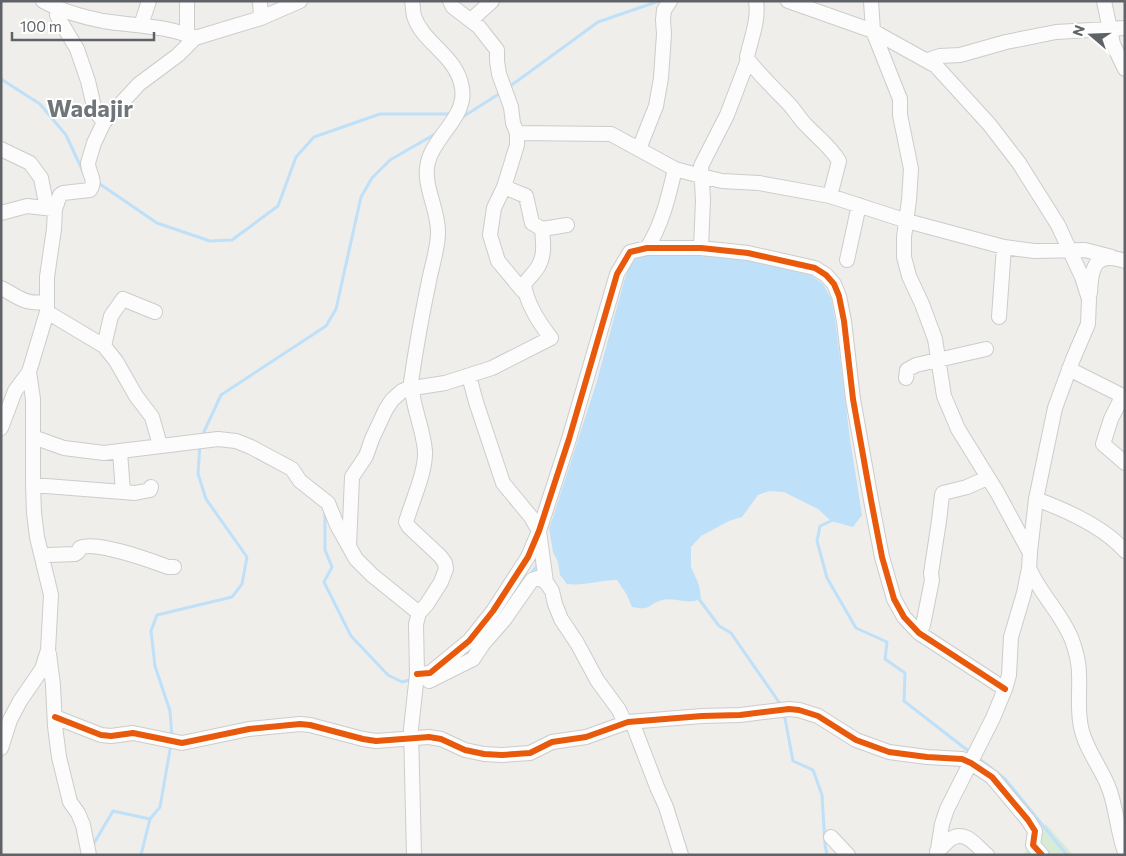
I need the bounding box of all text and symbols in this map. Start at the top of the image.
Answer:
scale bar [12,10,155,42]
north arrow [1066,10,1116,60]
text: 100 m [20,17,62,35]
text: N [1068,23,1088,38]
district label: Wadajir [47,93,133,122]

